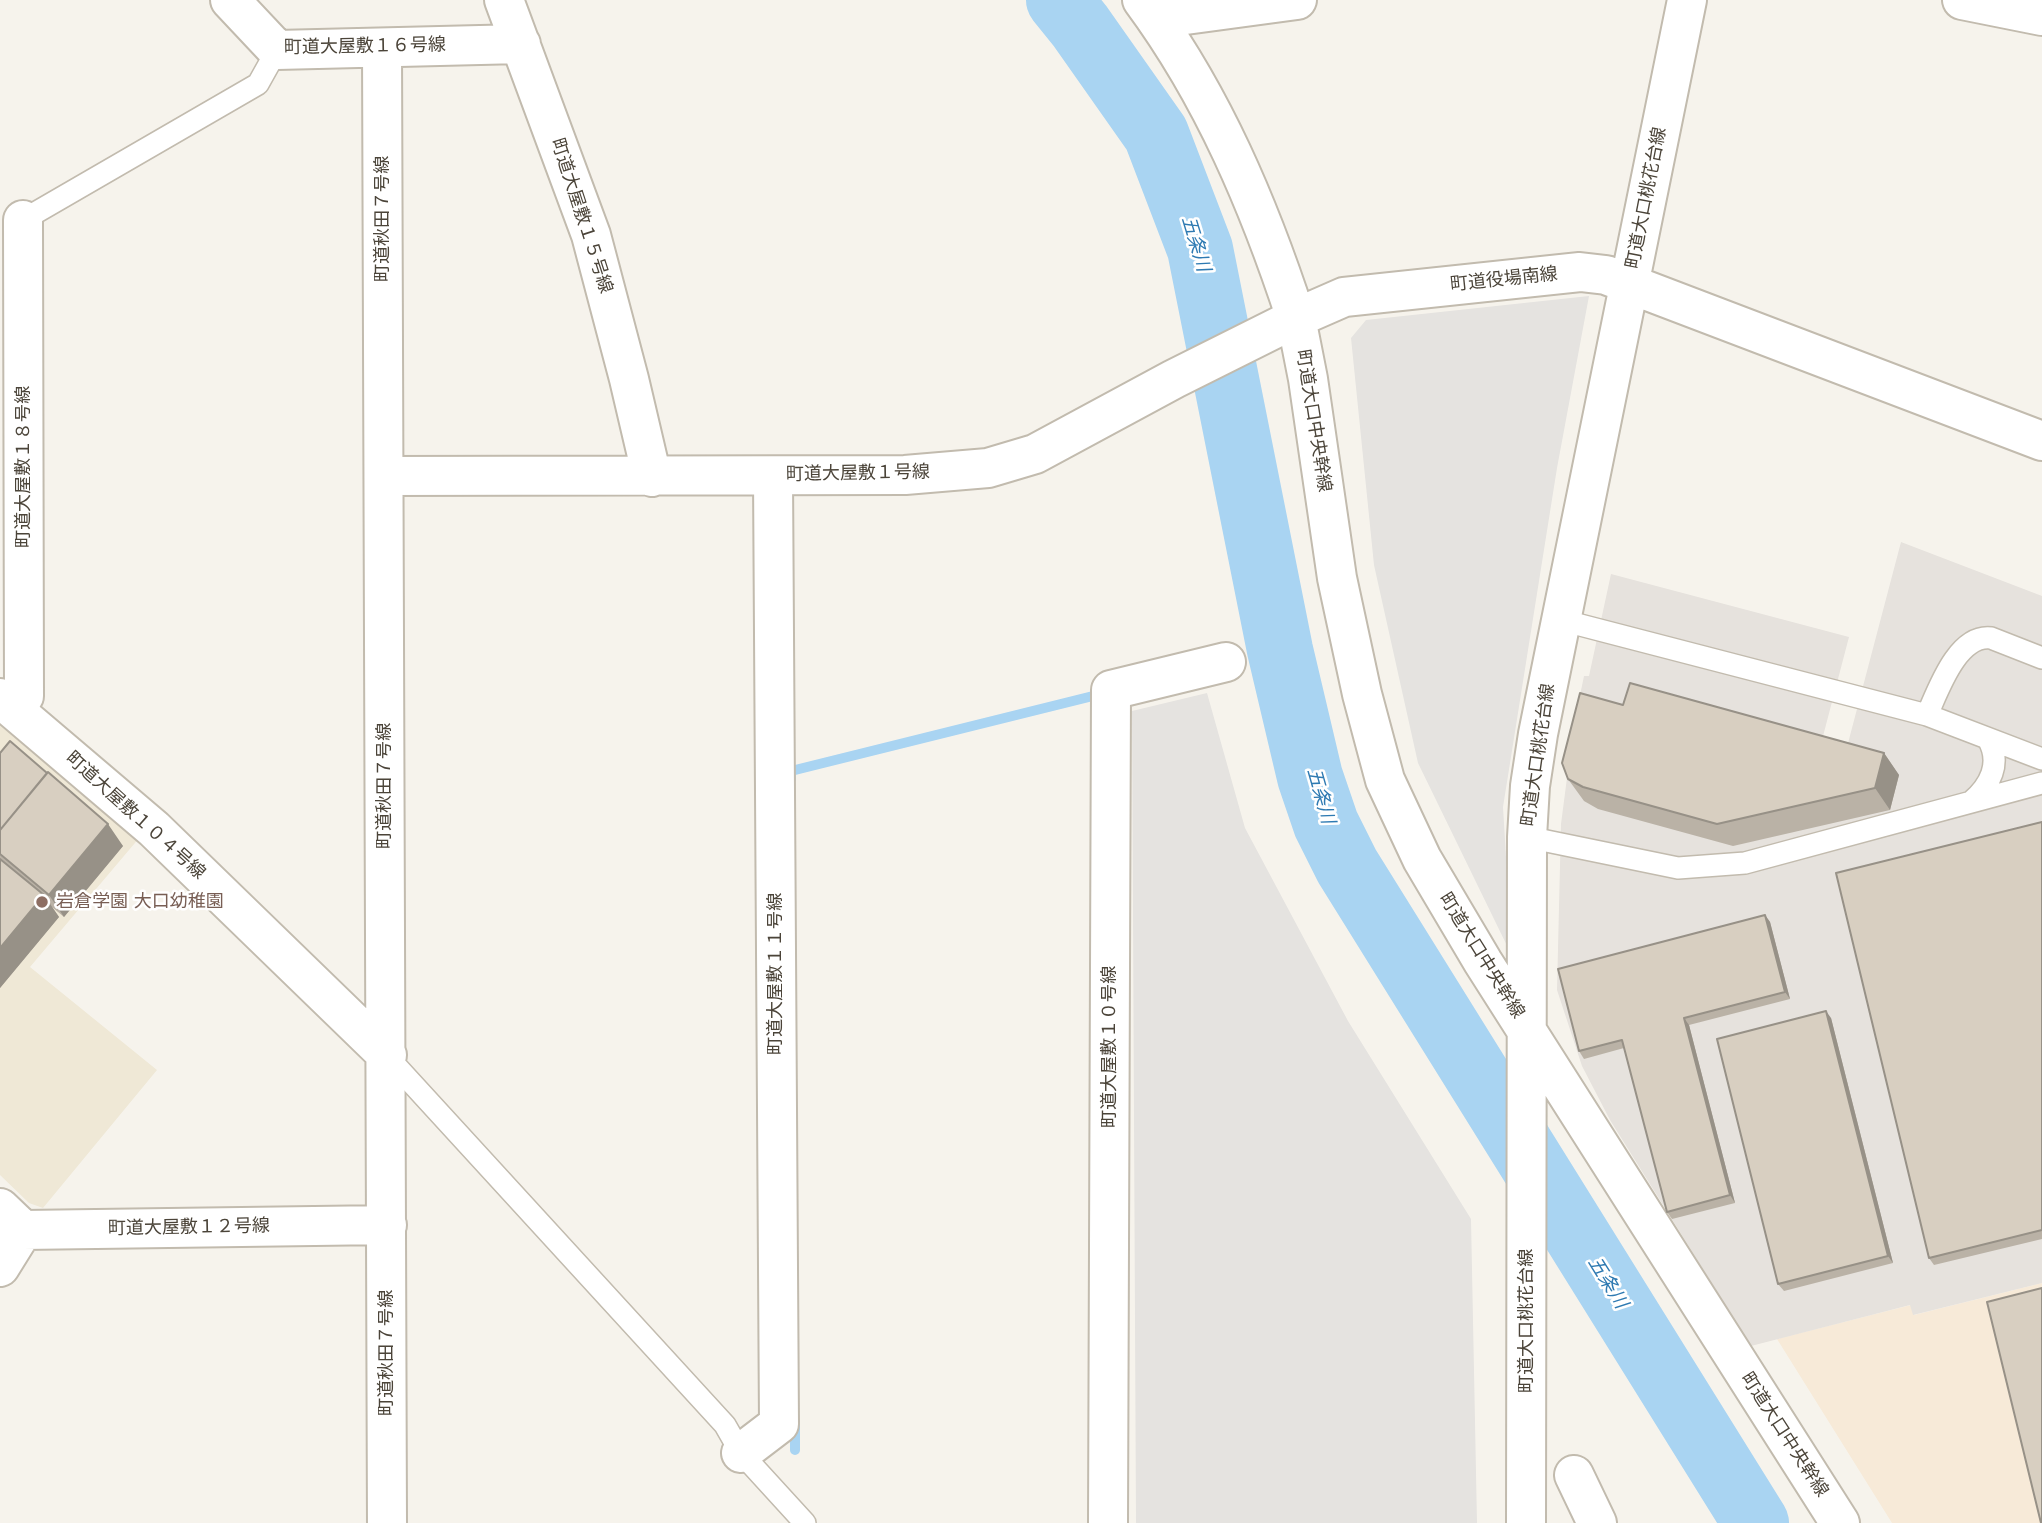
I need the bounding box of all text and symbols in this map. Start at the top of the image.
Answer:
street label: 町道大屋敷１６号線 [284,35,446,59]
street label: 町道大口桃花台線 [1623,125,1671,271]
street label: 町道大屋敷１５号線 [546,136,616,296]
street label: 町道秋田７号線 [372,156,394,282]
water label: 五条川 [1176,213,1214,275]
street label: 町道役場南線 [1449,264,1559,296]
street label: 町道大口中央幹線 [1291,348,1335,494]
street label: 町道大屋敷１８号線 [13,386,35,548]
street label: 町道大屋敷１号線 [786,462,930,486]
street label: 町道大口桃花台線 [1518,682,1560,828]
street label: 町道秋田７号線 [374,723,396,849]
street label: 町道大屋敷１０４号線 [61,748,209,884]
water label: 五条川 [1301,765,1339,827]
street label: 町道大口中央幹線 [1434,889,1528,1023]
place label: 岩倉学園 大口幼稚園 [56,891,224,913]
street label: 町道大屋敷１１号線 [765,893,787,1055]
marker: 岩倉学園 大口幼稚園 [34,894,50,910]
street label: 町道大屋敷１０号線 [1099,966,1121,1128]
street label: 町道大屋敷１２号線 [108,1216,270,1240]
street label: 町道大口桃花台線 [1516,1249,1538,1393]
water label: 五条川 [1582,1253,1632,1313]
street label: 町道秋田７号線 [376,1290,398,1416]
street label: 町道大口中央幹線 [1736,1369,1832,1501]

